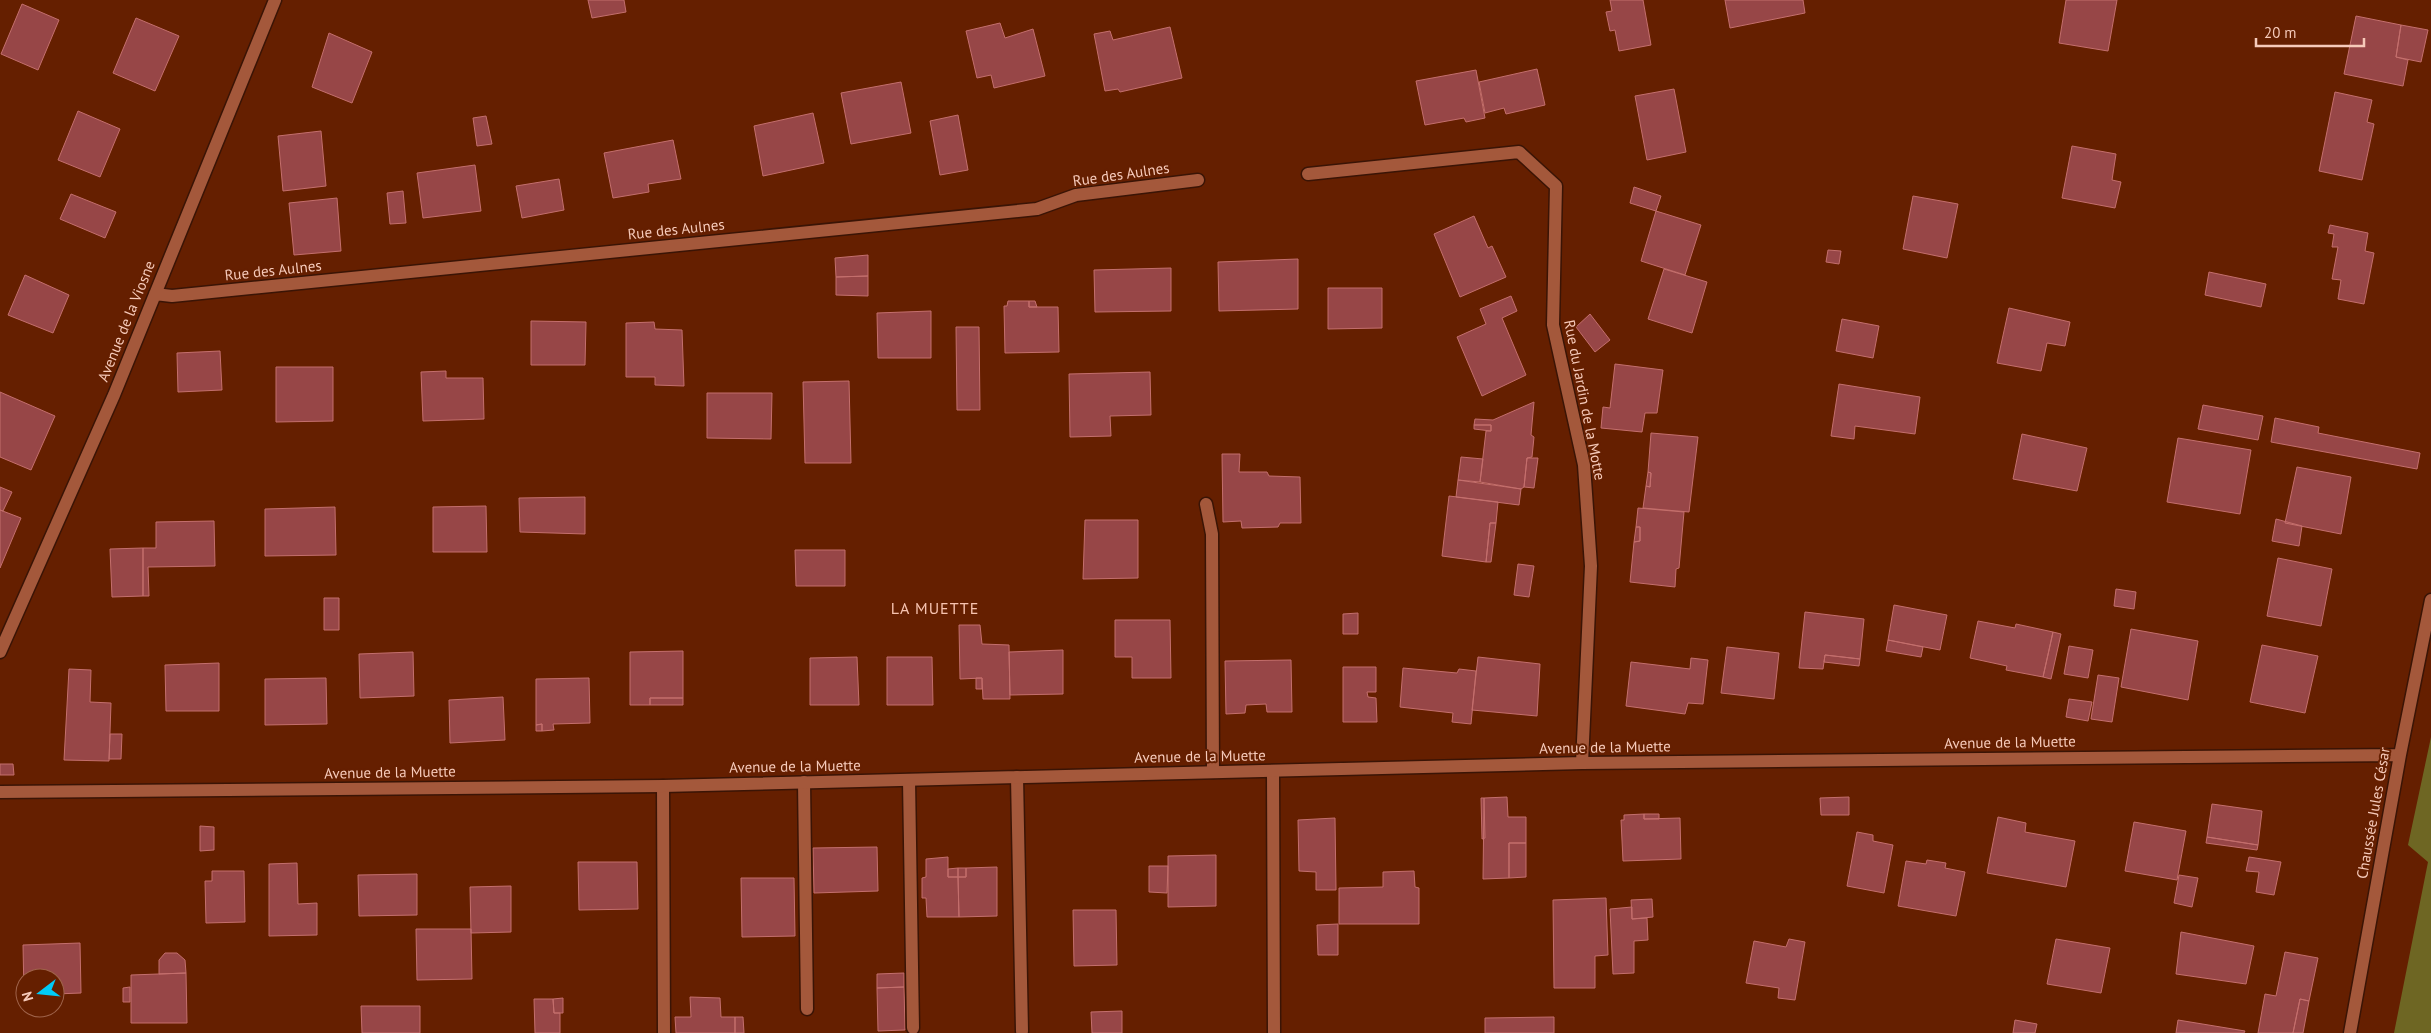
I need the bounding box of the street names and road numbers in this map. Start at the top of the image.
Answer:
street label: Rue des Aulnes [1071,158,1171,190]
street label: Rue des Aulnes [627,214,725,244]
street label: Rue des Aulnes [224,255,322,285]
street label: Avenue de la Viosne [93,258,159,384]
street label: Rue du Jardin de la Motte [1560,318,1610,482]
street label: Avenue de la Muette [1944,731,2076,753]
street label: Avenue de la Muette [1539,736,1671,758]
street label: Avenue de la Muette [1134,745,1266,767]
street label: Chaussée Jules César [2352,746,2394,880]
street label: Avenue de la Muette [729,755,861,777]
street label: Avenue de la Muette [324,761,456,783]

